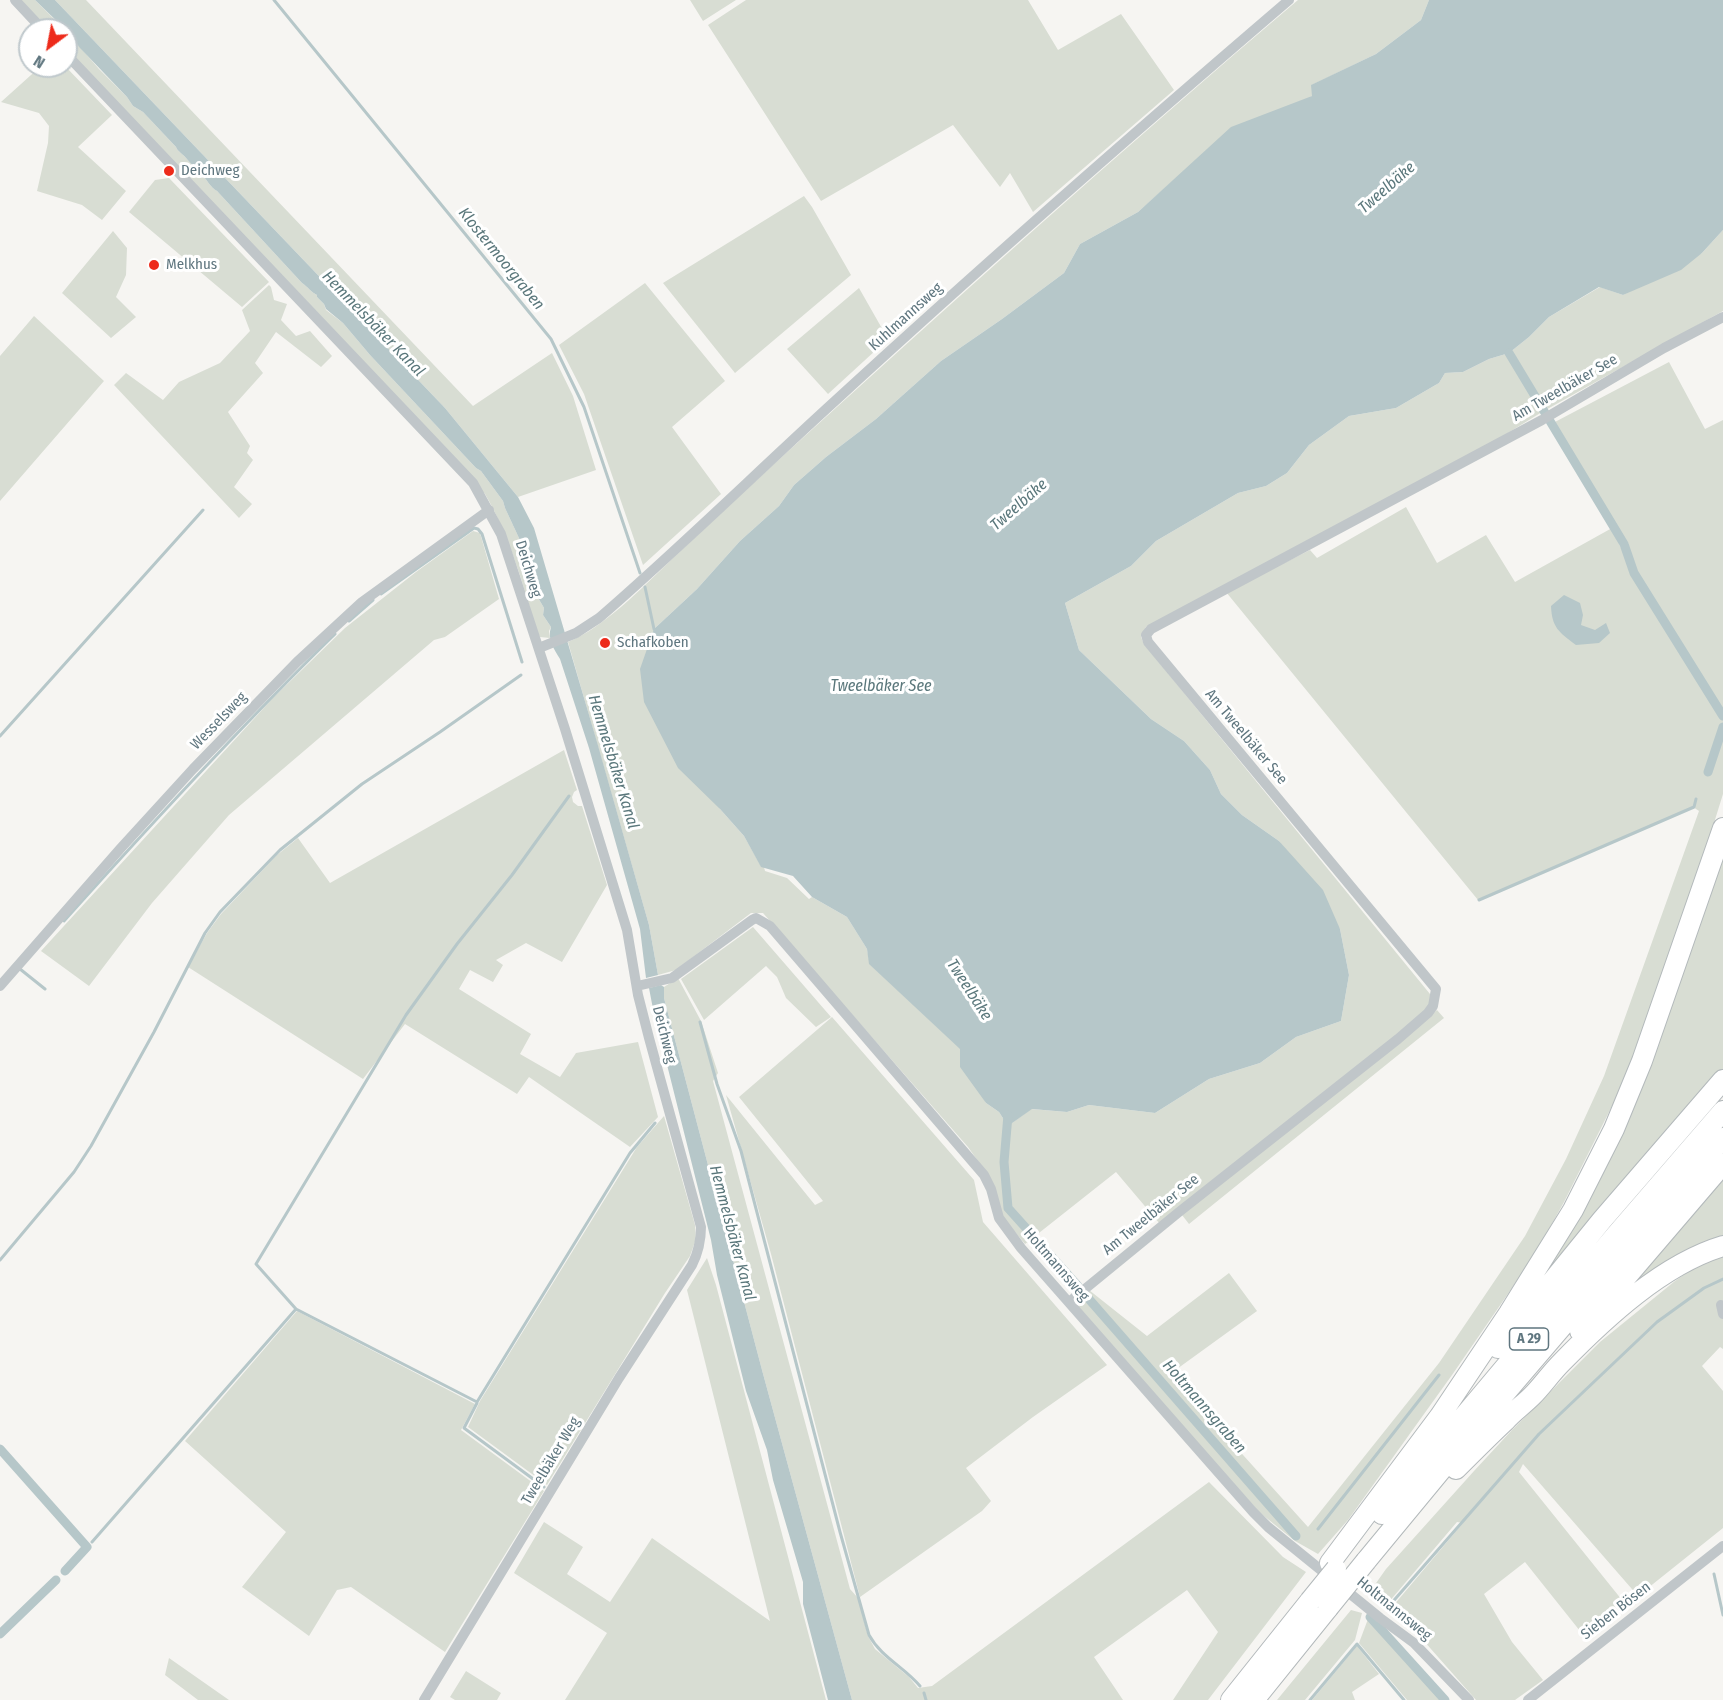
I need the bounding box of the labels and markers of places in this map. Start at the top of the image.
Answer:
place label: Deichweg [181,162,240,180]
marker: Deichweg [162,164,176,178]
place label: Melkhus [166,256,217,274]
marker: Melkhus [147,258,161,272]
place label: Schafkoben [617,634,689,652]
marker: Schafkoben [598,636,612,650]

